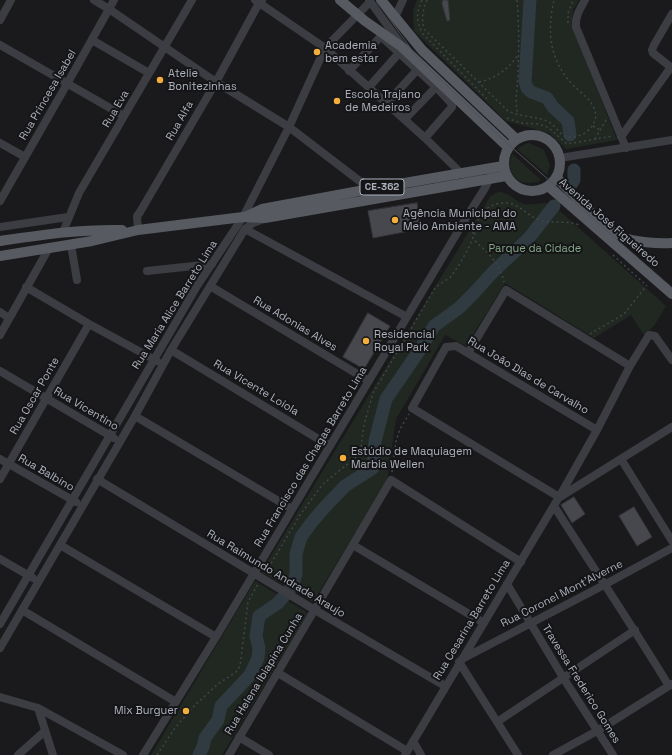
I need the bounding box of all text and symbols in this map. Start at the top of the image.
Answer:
place label: Academia bem estar [325,39,379,65]
marker: Academia bem estar [312,47,322,57]
street label: Rua Princesa Isabel [17,48,79,142]
place label: Atelie Bonitezinhas [168,67,237,93]
marker: Atelie Bonitezinhas [155,75,165,85]
street label: Rua Eva [100,88,132,130]
place label: Escola Trajano de Medeiros [345,88,421,114]
marker: Escola Trajano de Medeiros [332,96,342,106]
street label: Rua Alfa [163,99,197,143]
street label: Avenida José Figueiredo [556,176,662,270]
road number: CE-362 [360,179,404,195]
place label: Agência Municipal do Meio Ambiente - AMA [403,207,516,233]
marker: Agência Municipal do Meio Ambiente - AMA [390,215,400,225]
street label: Rua Maria Alice Barreto Lima [130,238,220,372]
park label: Parque da Cidade [489,242,581,256]
street label: Rua Adonias Alves [251,294,339,354]
place label: Residencial Royal Park [374,328,435,354]
street label: Rua João Dias de Carvalho [465,335,591,417]
marker: Residencial Royal Park [361,336,371,346]
street label: Rua Oscar Ponte [8,355,62,437]
street label: Rua Vicente Loiola [211,357,301,419]
street label: Rua Francisco das Chagas Barreto Lima [252,364,370,550]
street label: Rua Vicentino [51,384,121,434]
place label: Estúdio de Maquiagem Marbia Wellen [351,445,472,471]
street label: Rua Balbino [16,452,76,494]
marker: Estúdio de Maquiagem Marbia Wellen [338,453,348,463]
street label: Rua Raimundo Andrade Araujo [204,527,348,621]
street label: Rua Cesarina Barreto Lima [431,557,513,683]
street label: Rua Coronel Mont'Alverne [499,557,625,631]
street label: Rua Helena Ibiapina Cunha [222,611,306,737]
street label: Travessa Frederico Gomes [539,622,623,746]
place label: Mix Burguer [114,704,178,718]
marker: Mix Burguer [181,706,191,716]

